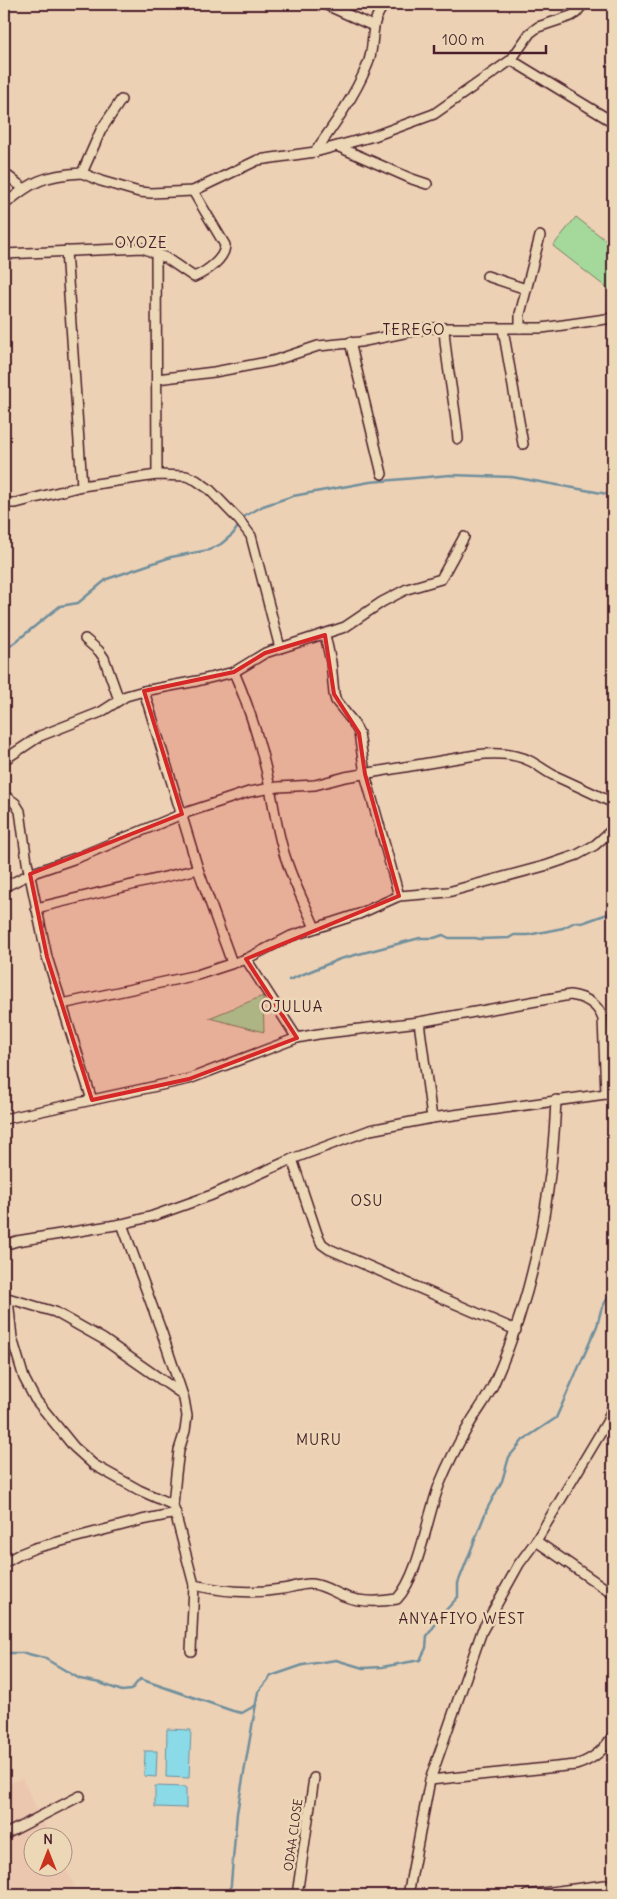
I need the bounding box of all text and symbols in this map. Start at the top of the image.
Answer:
scale bar [434,22,547,54]
text: 100 m [442,30,484,49]
district label: OYOZE [114,233,168,252]
district label: TEREGO [382,320,446,339]
district label: OJULUA [261,997,323,1016]
district label: OSU [350,1191,384,1210]
district label: MURU [296,1430,342,1449]
district label: ANYAFIYO WEST [398,1609,526,1628]
street label: ODAA CLOSE [280,1798,306,1872]
north arrow [22,1826,72,1876]
text: N [43,1830,53,1848]

